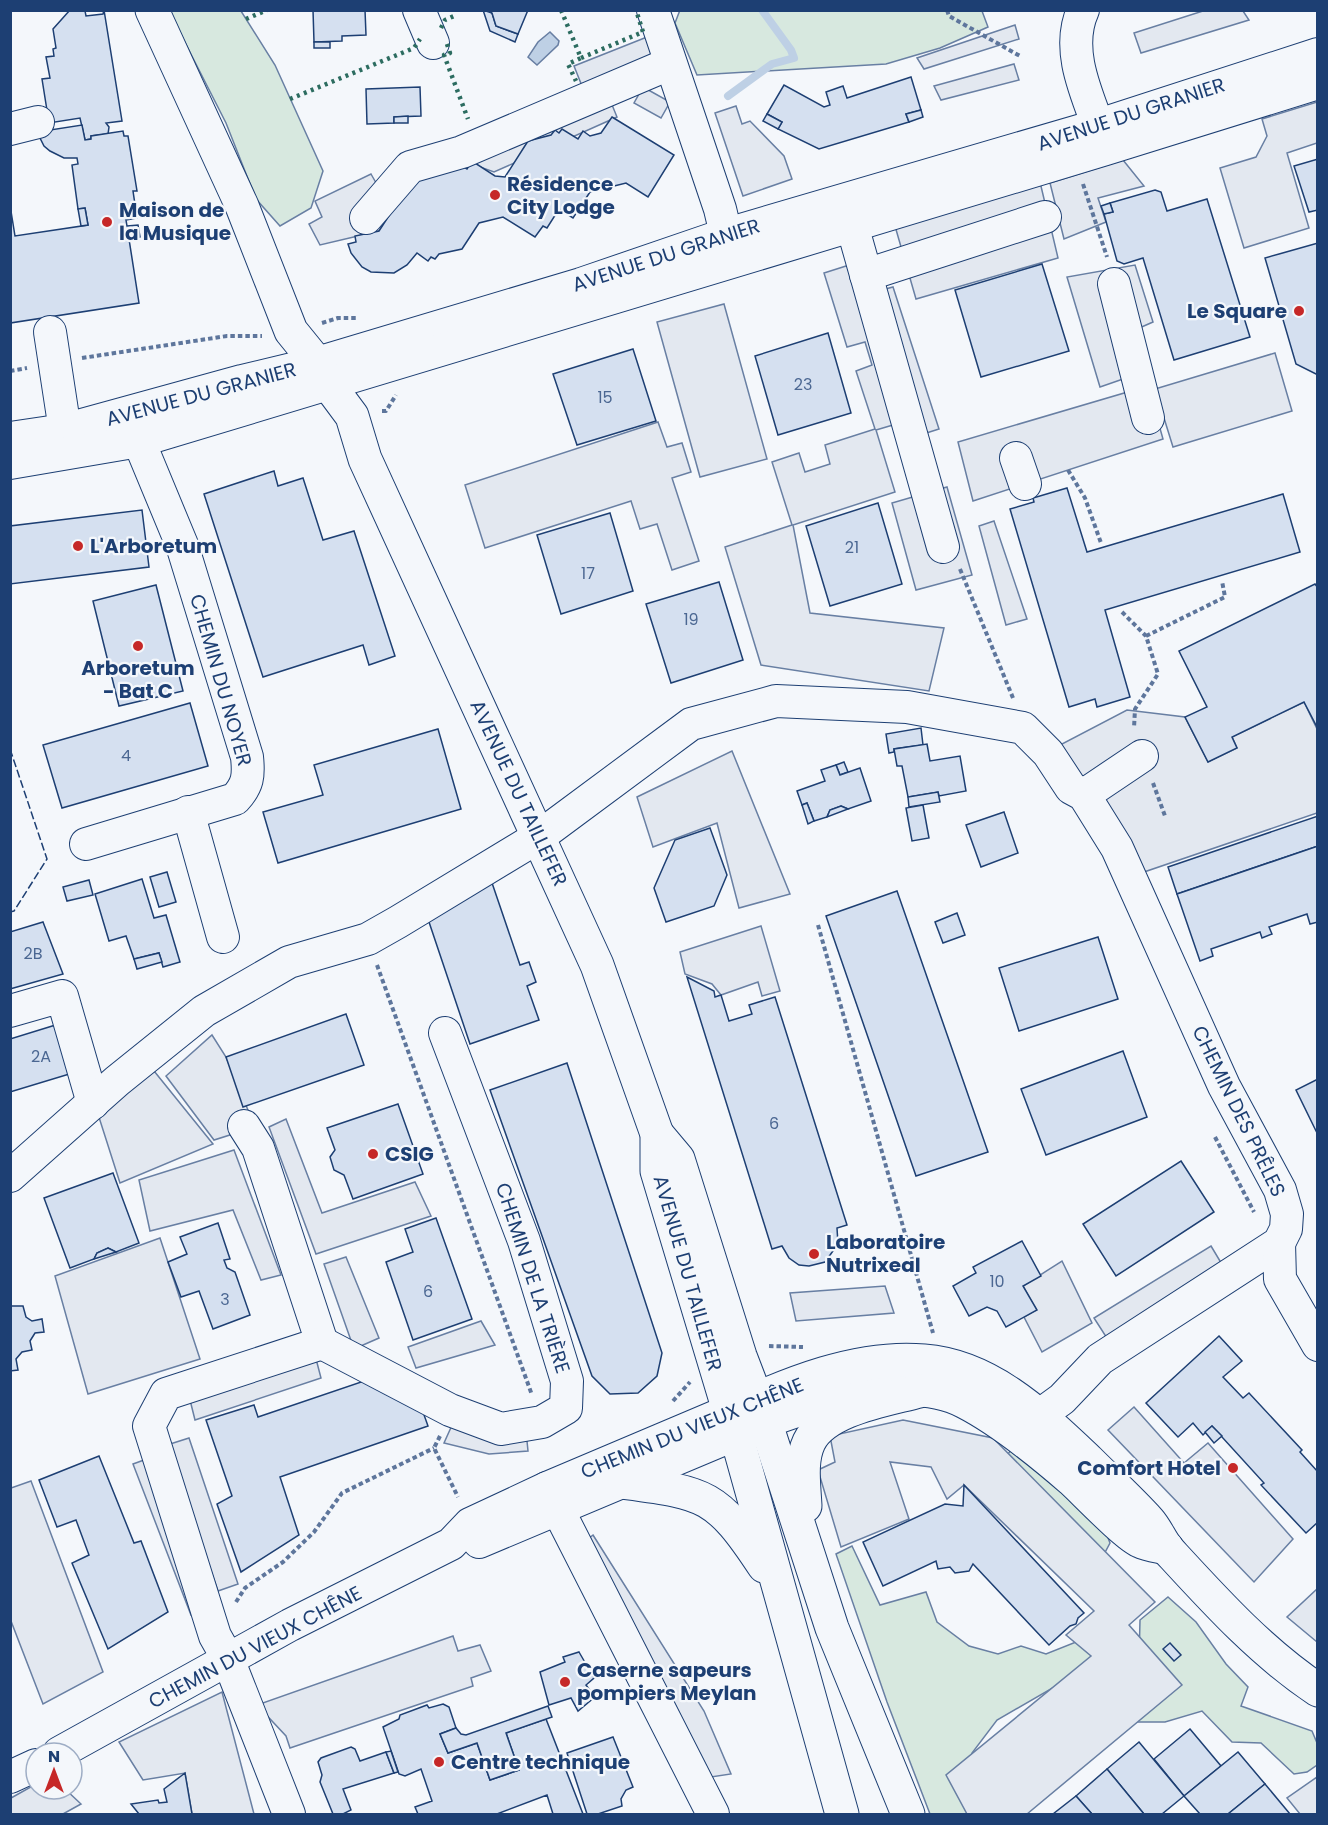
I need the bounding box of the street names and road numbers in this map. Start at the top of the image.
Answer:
street label: AVENUE DU GRANIER [1033,70,1229,158]
street label: AVENUE DU GRANIER [568,211,764,299]
street label: AVENUE DU GRANIER [103,355,299,433]
street label: CHEMIN DU NOYER [183,591,259,769]
street label: AVENUE DU TAILLEFER [463,695,575,891]
street label: CHEMIN DES PRÊLES [1185,1021,1293,1201]
street label: AVENUE DU TAILLEFER [647,1172,729,1374]
street label: CHEMIN DE LA TRIÈRE [489,1179,577,1377]
street label: CHEMIN DU VIEUX CHÊNE [576,1370,808,1486]
street label: CHEMIN DU VIEUX CHÊNE [143,1579,367,1715]

